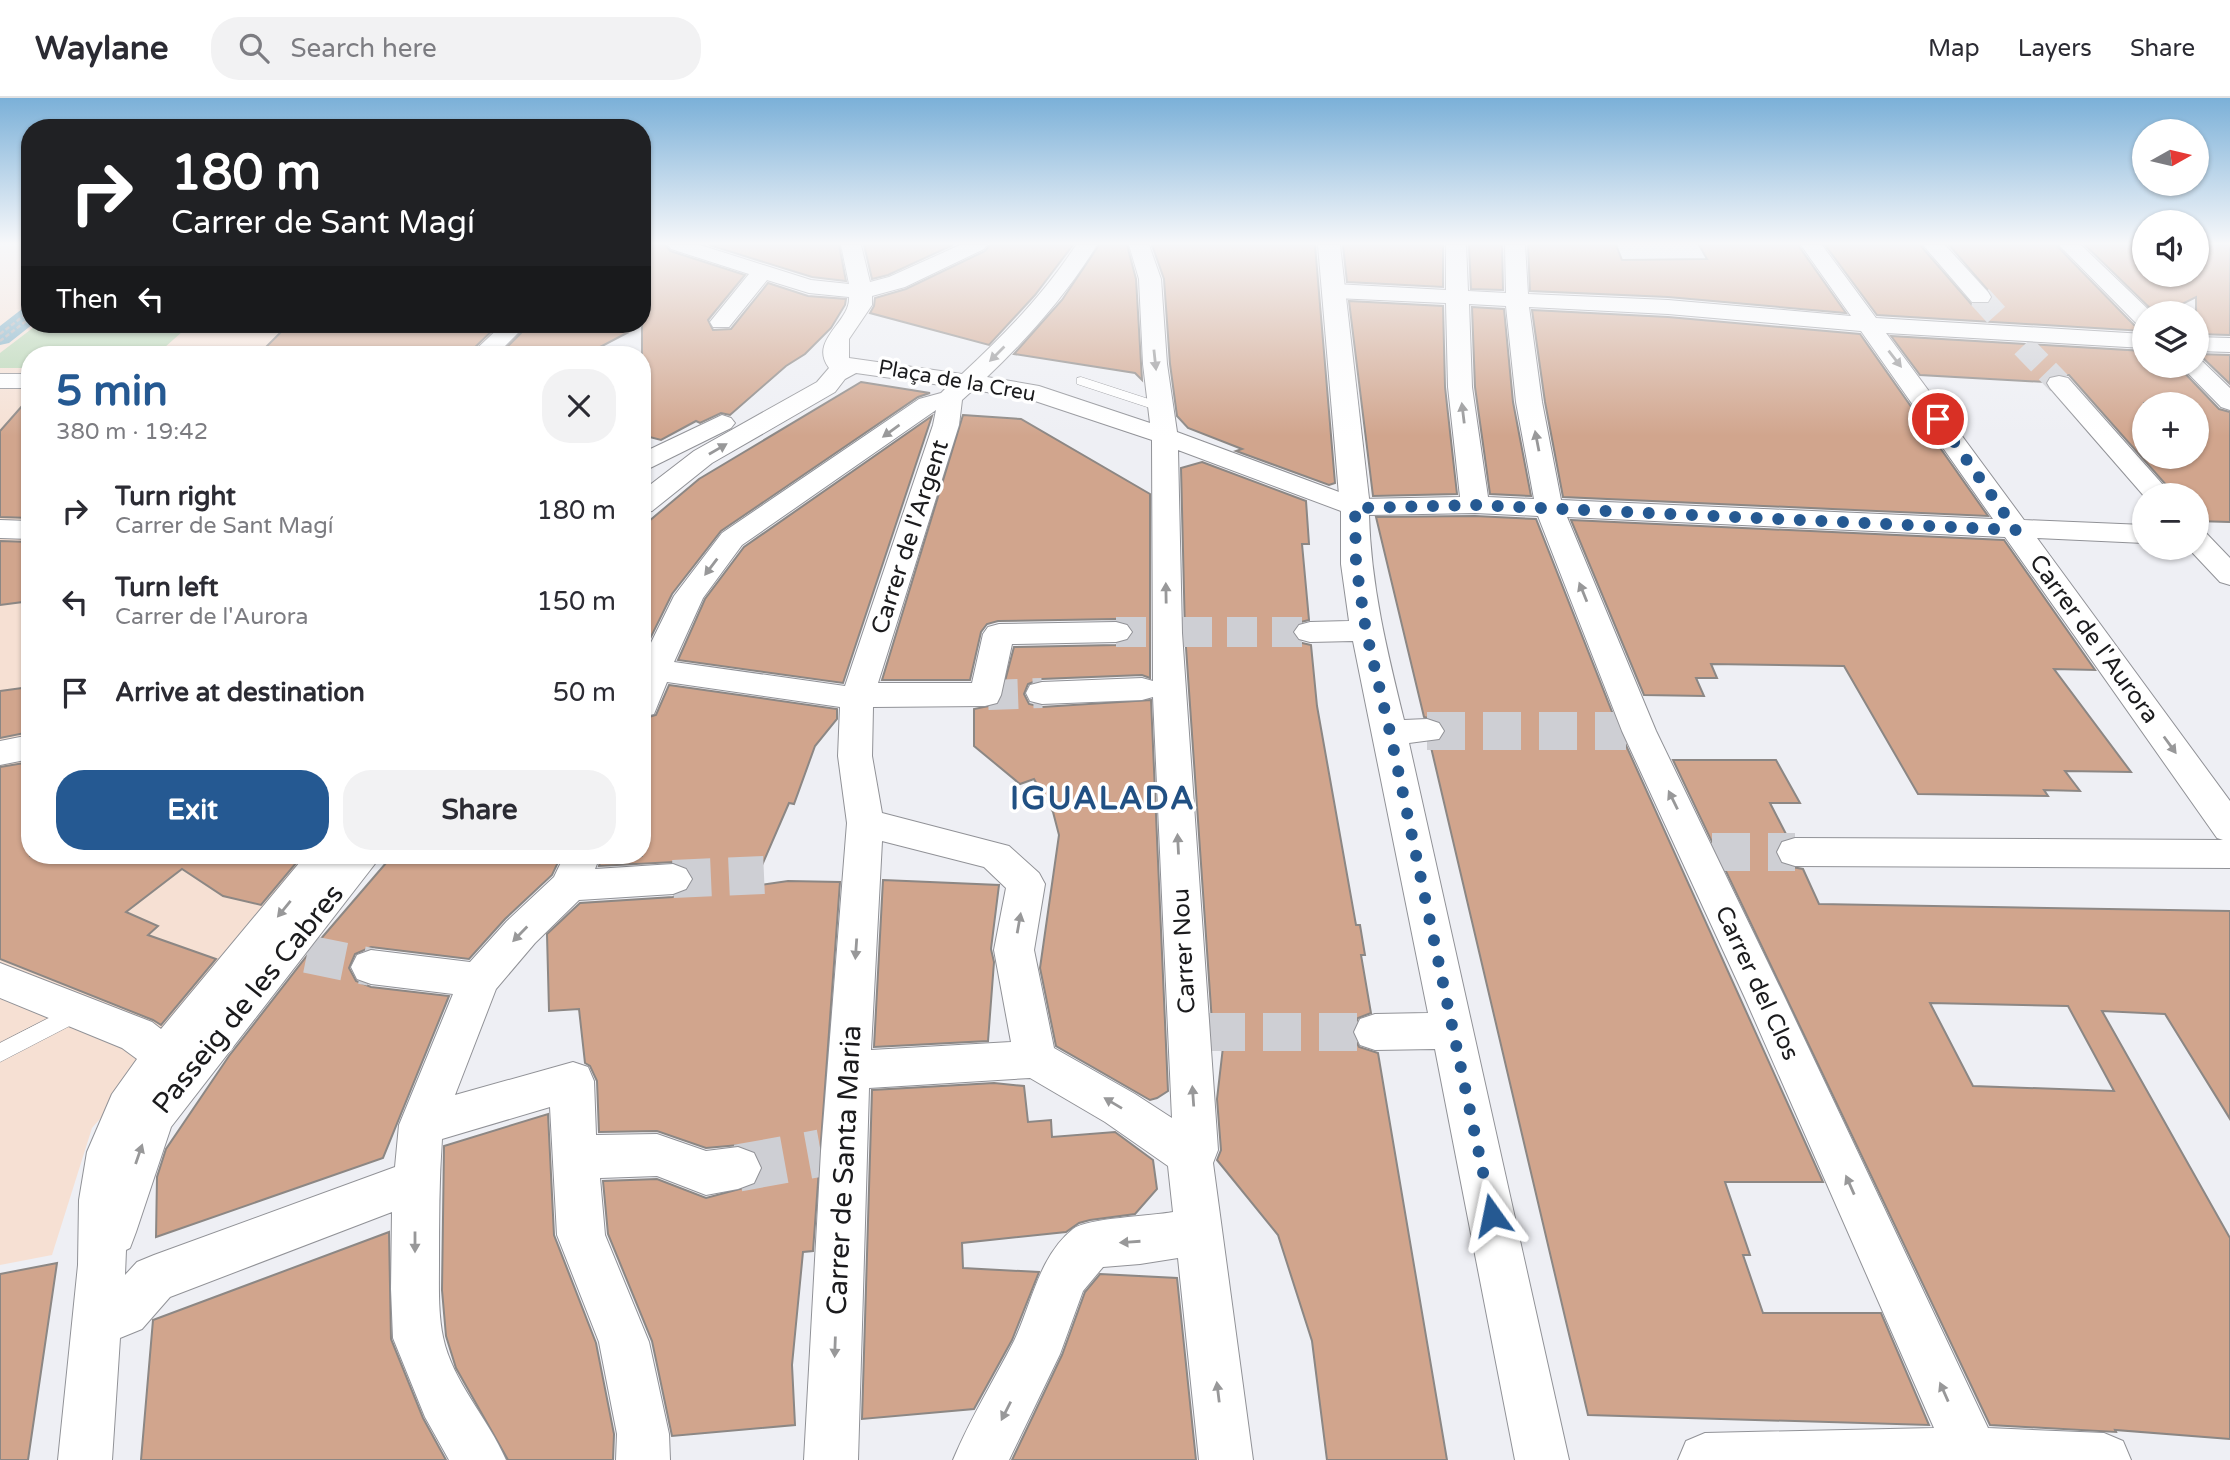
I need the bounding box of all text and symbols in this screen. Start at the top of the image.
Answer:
search box [211,17,701,80]
text: Waylane [35,29,169,68]
icon: search [235,29,273,67]
text: Search here [291,33,437,64]
text: Map [1928,34,1980,63]
text: Layers [2018,34,2092,63]
text: Share [2130,34,2195,63]
north arrow [2132,119,2208,196]
map controls [2132,119,2209,560]
text: 180 m [171,144,321,203]
icon: right [56,147,147,238]
text: Carrer de Sant Magí [171,204,475,242]
button: sound [2132,210,2209,287]
icon: left [132,280,170,318]
text: Then [56,284,118,315]
button: layers [2132,301,2209,378]
one-way arrow [989,346,1006,363]
one-way arrow [1150,350,1161,372]
one-way arrow [1888,350,1903,368]
street label: Plaça de la Creu [876,355,1038,407]
text: 5 min [56,366,168,417]
button: close [542,369,616,443]
pin [1908,389,1968,449]
button: + [2132,392,2209,469]
icon: arrive [1919,400,1957,438]
one-way arrow [1458,402,1469,424]
text: 380 m · 19:42 [56,418,208,446]
one-way arrow [882,424,900,438]
one-way arrow [1531,430,1542,452]
street label: Carrer de l'Argent [865,436,955,638]
one-way arrow [709,443,728,455]
text: Turn right [115,481,236,512]
button: − [2132,483,2209,560]
icon: right [56,492,94,530]
text: 180 m [536,495,616,526]
text: Carrer de Sant Magí [115,512,333,540]
street label: Carrer de l'Aurora [2023,549,2165,729]
one-way arrow [704,558,718,576]
text: Turn left [115,572,218,603]
one-way arrow [1160,581,1172,603]
one-way arrow [1577,581,1588,602]
icon: left [56,583,94,621]
text: 150 m [536,586,616,617]
text: Carrer de l'Aurora [115,603,308,631]
icon: arrive [56,674,94,712]
text: Arrive at destination [115,677,365,708]
text: 50 m [553,677,616,708]
one-way arrow [2163,736,2177,754]
button: Exit [56,770,329,850]
button: Share [343,770,616,850]
district label: IGUALADA [1010,780,1196,818]
one-way arrow [1667,790,1678,810]
one-way arrow [1172,833,1183,855]
street label: Passeig de les Cabres [145,877,351,1121]
street label: Carrer Nou [1166,888,1202,1014]
one-way arrow [277,901,292,918]
street label: Carrer del Clos [1709,901,1805,1065]
one-way arrow [1014,912,1025,934]
one-way arrow [512,925,528,942]
one-way arrow [850,938,861,960]
street label: Carrer de Santa Maria [819,1024,869,1316]
one-way arrow [1187,1085,1198,1107]
one-way arrow [1103,1097,1122,1110]
one-way arrow [134,1143,145,1164]
one-way arrow [1844,1175,1856,1195]
position arrow [1455,1178,1529,1252]
one-way arrow [410,1231,421,1253]
one-way arrow [1118,1237,1140,1248]
one-way arrow [829,1337,840,1359]
one-way arrow [1212,1381,1223,1403]
one-way arrow [1938,1382,1950,1402]
one-way arrow [1001,1401,1012,1421]

